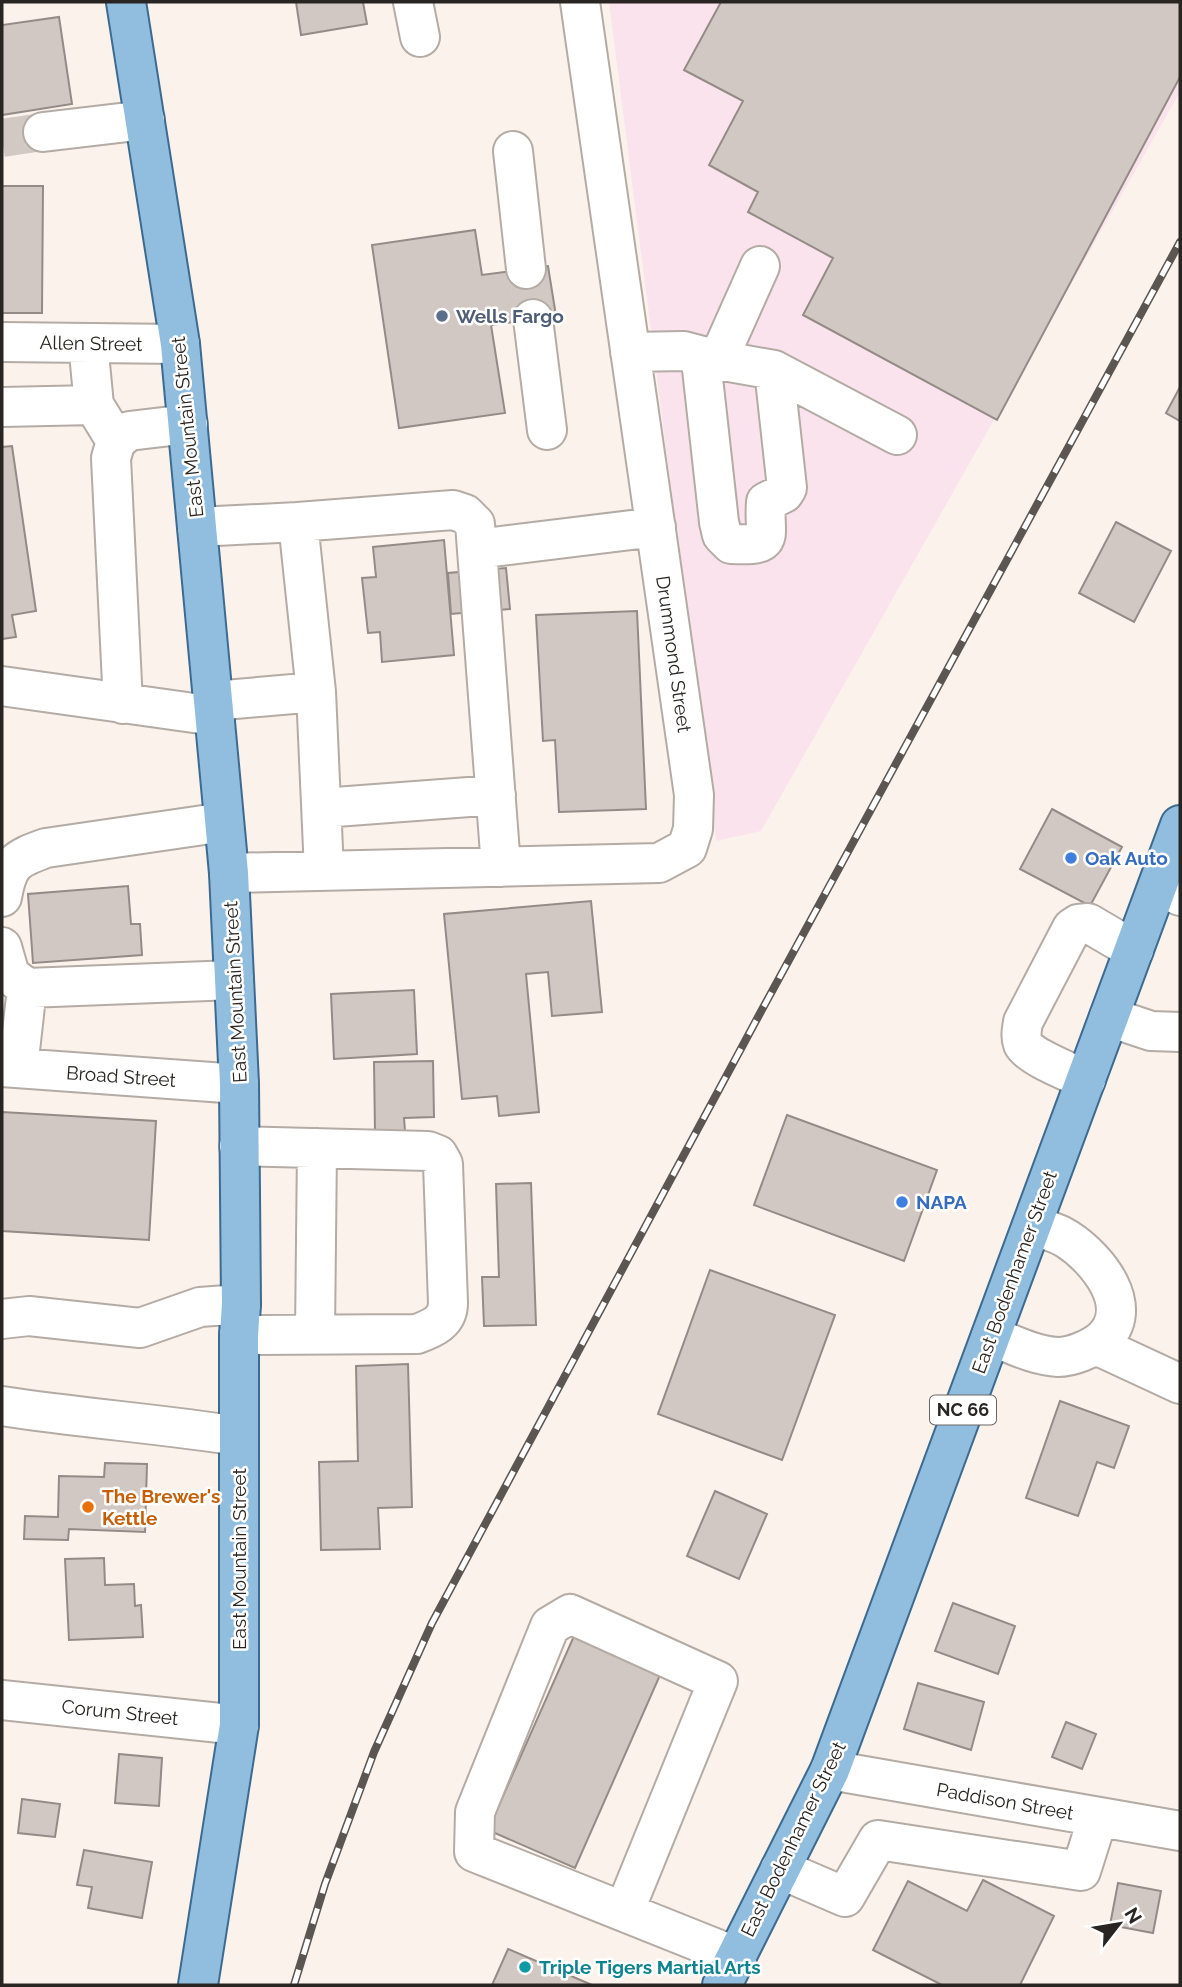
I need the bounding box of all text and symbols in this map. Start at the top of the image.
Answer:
place label: Wells Fargo [456,305,564,327]
marker: Wells Fargo [434,308,450,324]
street label: Allen Street [39,331,143,355]
street label: East Mountain Street [166,335,207,519]
street label: Drummond Street [652,574,696,734]
place label: Oak Auto [1085,847,1168,869]
marker: Oak Auto [1063,850,1079,866]
street label: East Mountain Street [219,900,251,1083]
street label: Broad Street [65,1061,177,1091]
street label: East Bodenhamer Street [967,1167,1061,1376]
place label: NAPA [916,1191,967,1213]
marker: NAPA [894,1194,910,1210]
road number: NC 66 [930,1395,996,1424]
street label: East Mountain Street [228,1467,250,1650]
place label: The Brewer's Kettle [102,1485,220,1529]
marker: The Brewer's Kettle [80,1499,96,1515]
street label: Corum Street [61,1695,180,1729]
street label: East Bodenhamer Street [736,1737,850,1940]
street label: Paddison Street [935,1778,1076,1824]
north arrow [1084,1889,1154,1959]
text: N [1120,1903,1147,1927]
place label: Triple Tigers Martial Arts [539,1956,761,1978]
marker: Triple Tigers Martial Arts [517,1959,533,1975]

